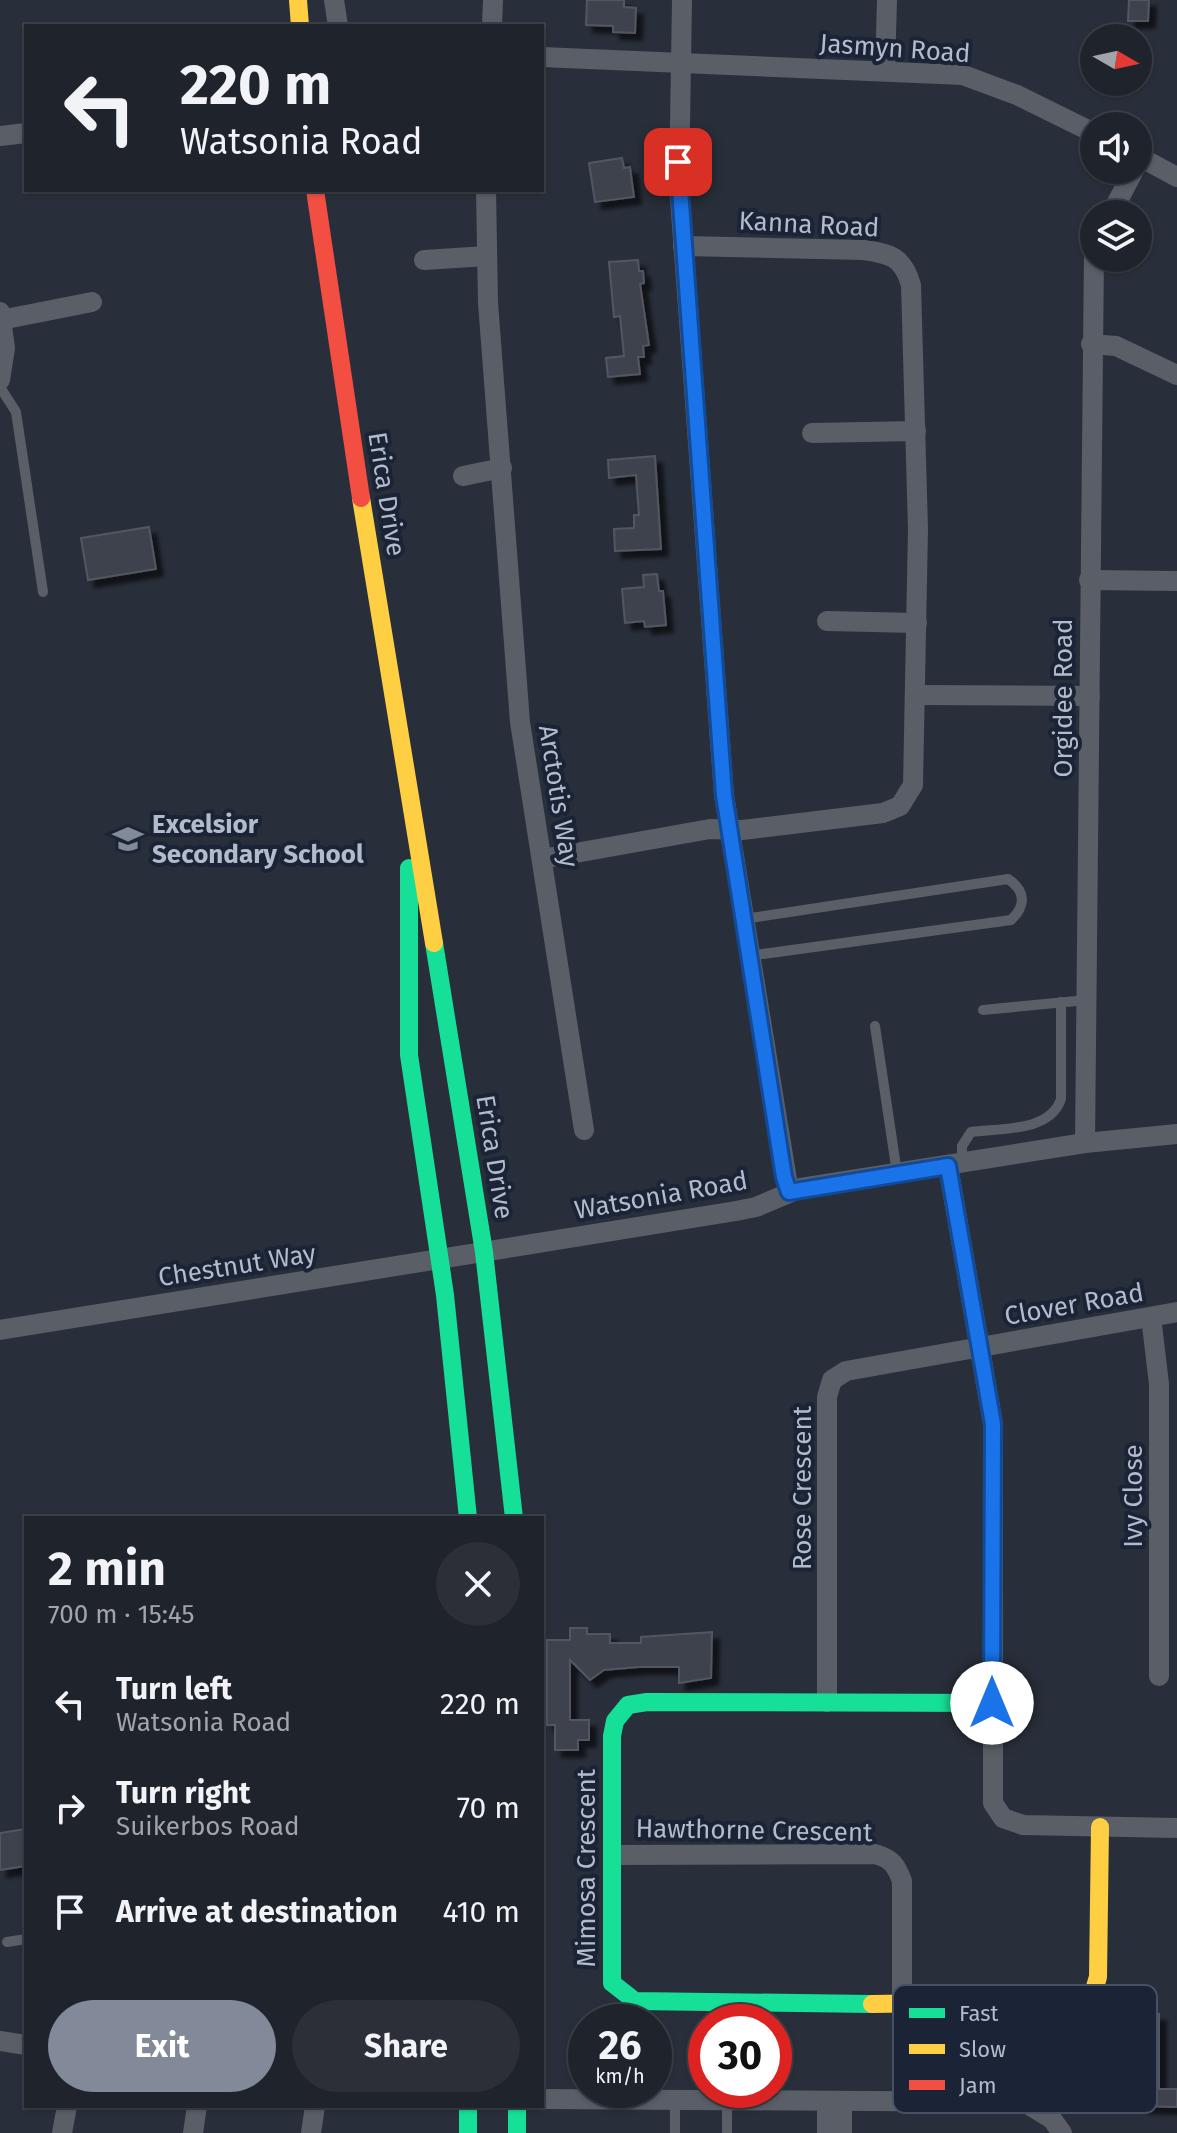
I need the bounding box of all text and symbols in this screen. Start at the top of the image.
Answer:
north arrow [1080,24,1152,96]
map controls [1080,24,1152,272]
street label: Jasmyn Road [819,28,971,69]
text: 220 m [180,52,331,119]
icon: left [48,56,152,160]
button: sound [1080,112,1152,184]
text: Watsonia Road [180,120,422,164]
pin [644,128,712,196]
icon: arrive [656,140,700,184]
button: layers [1080,200,1152,272]
street label: Kanna Road [738,205,880,244]
street label: Erica Drive [361,430,412,558]
street label: Orgidee Road [1048,618,1079,778]
street label: Arctotis Way [532,723,585,870]
place label: Excelsior Secondary School [152,809,364,870]
school or university icon: Excelsior Secondary School [111,822,145,856]
street label: Erica Drive [469,1093,520,1221]
street label: Watsonia Road [572,1165,750,1226]
street label: Chestnut Way [156,1238,318,1293]
street label: Clover Road [1002,1277,1146,1332]
street label: Rose Crescent [787,1405,818,1570]
street label: Ivy Close [1118,1444,1149,1548]
text: 2 min [48,1540,166,1598]
button: close [436,1542,520,1626]
text: 700 m · 15:45 [48,1599,194,1630]
position arrow [950,1661,1034,1745]
text: Turn left [116,1671,232,1707]
icon: left [48,1682,92,1726]
text: 220 m [440,1686,520,1722]
text: Watsonia Road [116,1707,291,1738]
street label: Mimosa Crescent [571,1768,602,1967]
text: Turn right [116,1775,251,1811]
icon: right [48,1786,92,1830]
text: 70 m [457,1790,520,1826]
text: Suikerbos Road [116,1811,300,1842]
street label: Hawthorne Crescent [635,1813,873,1848]
icon: arrive [48,1890,92,1934]
text: Arrive at destination [116,1894,398,1930]
text: 410 m [442,1894,520,1930]
legend [893,1985,1157,2113]
button: Exit [48,2000,276,2092]
button: Share [292,2000,520,2092]
text: Fast [959,2000,999,2027]
speed limit sign: 30 [688,2004,792,2108]
text: 26 [598,2022,642,2070]
text: Slow [959,2036,1006,2063]
text: km/h [595,2064,645,2088]
text: Jam [959,2072,997,2099]

